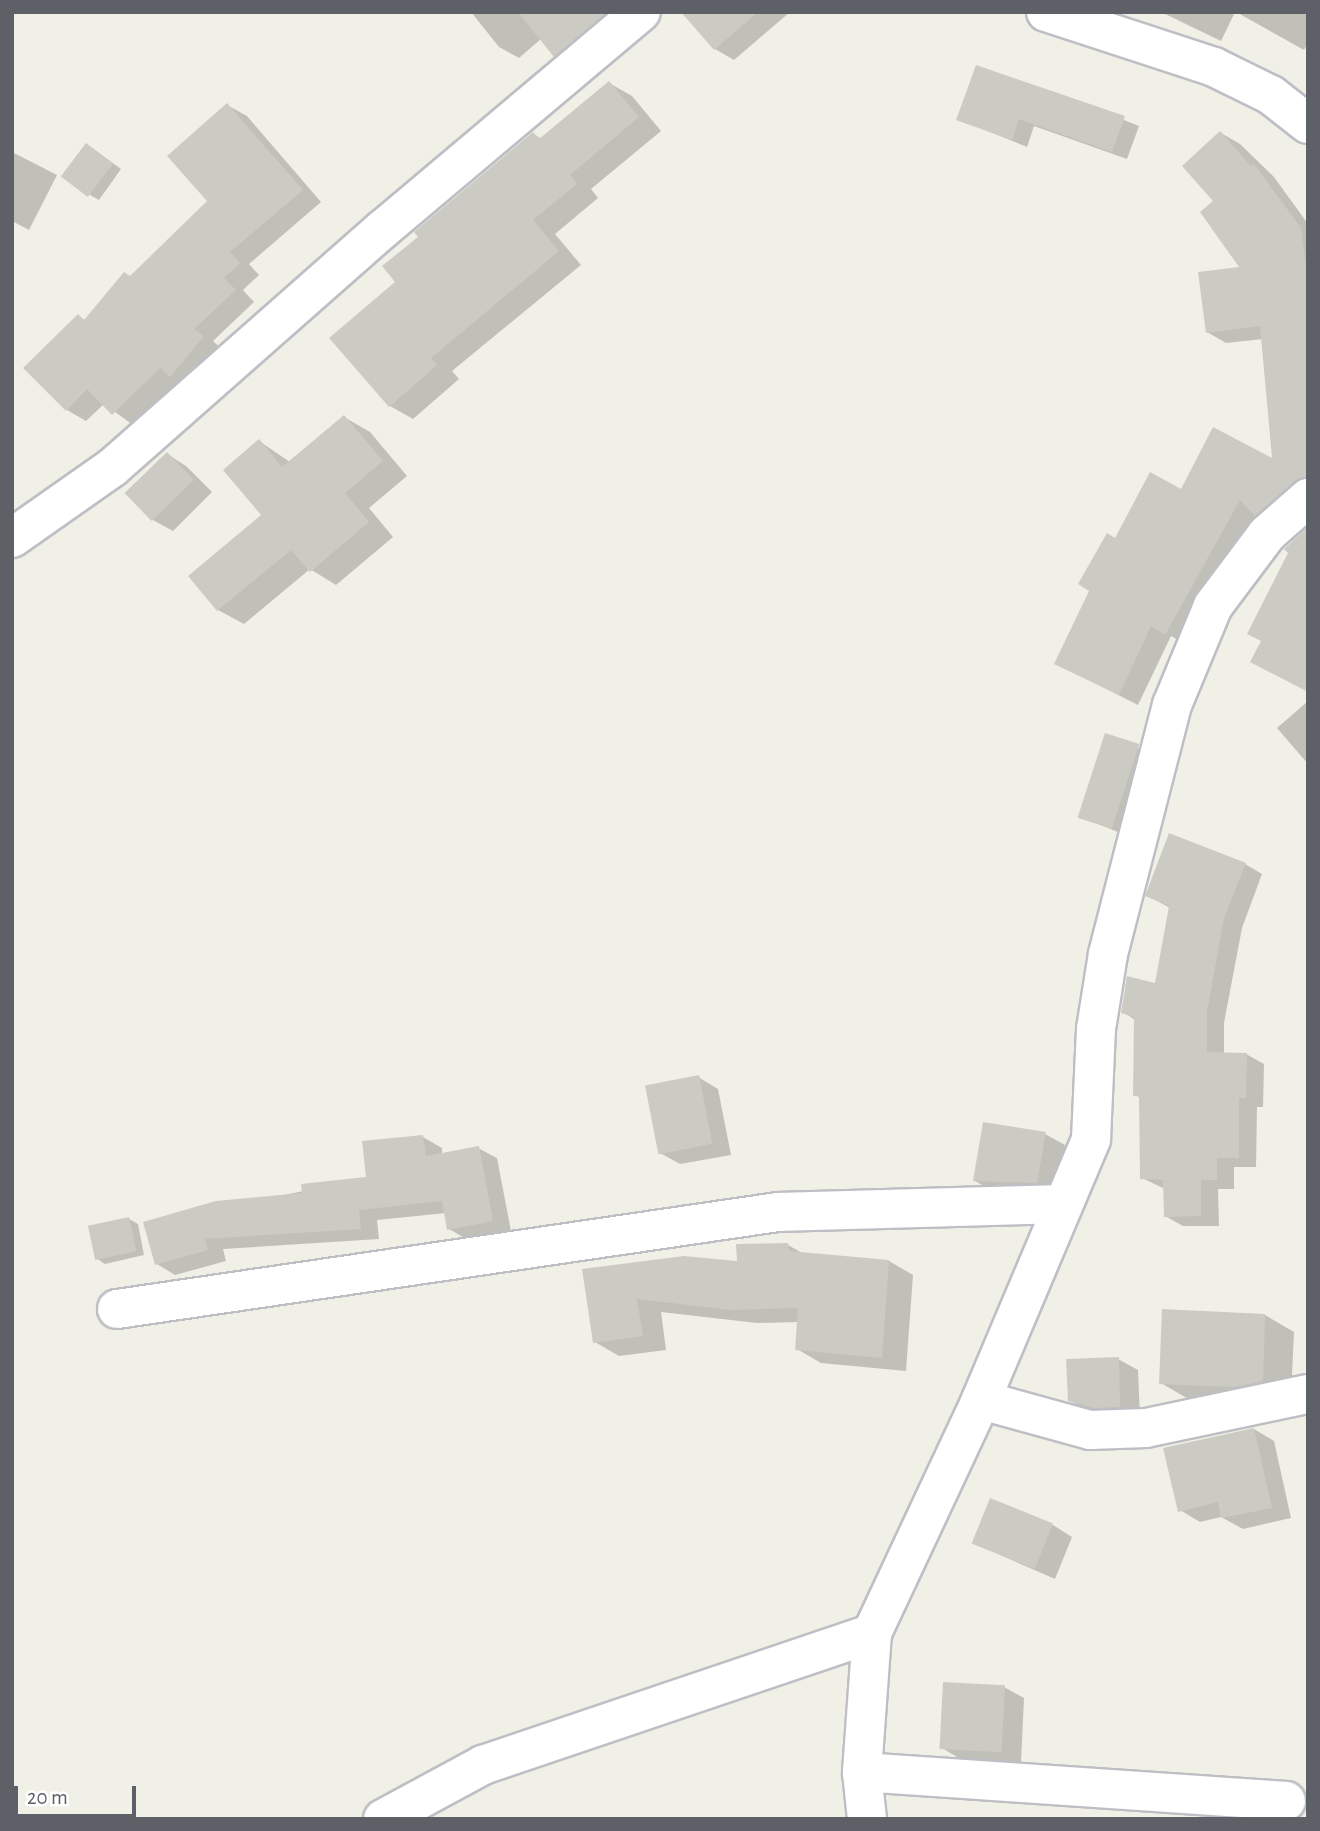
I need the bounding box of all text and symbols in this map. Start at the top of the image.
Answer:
scale bar [18,1772,140,1816]
text: 20 m [27,1787,68,1808]

